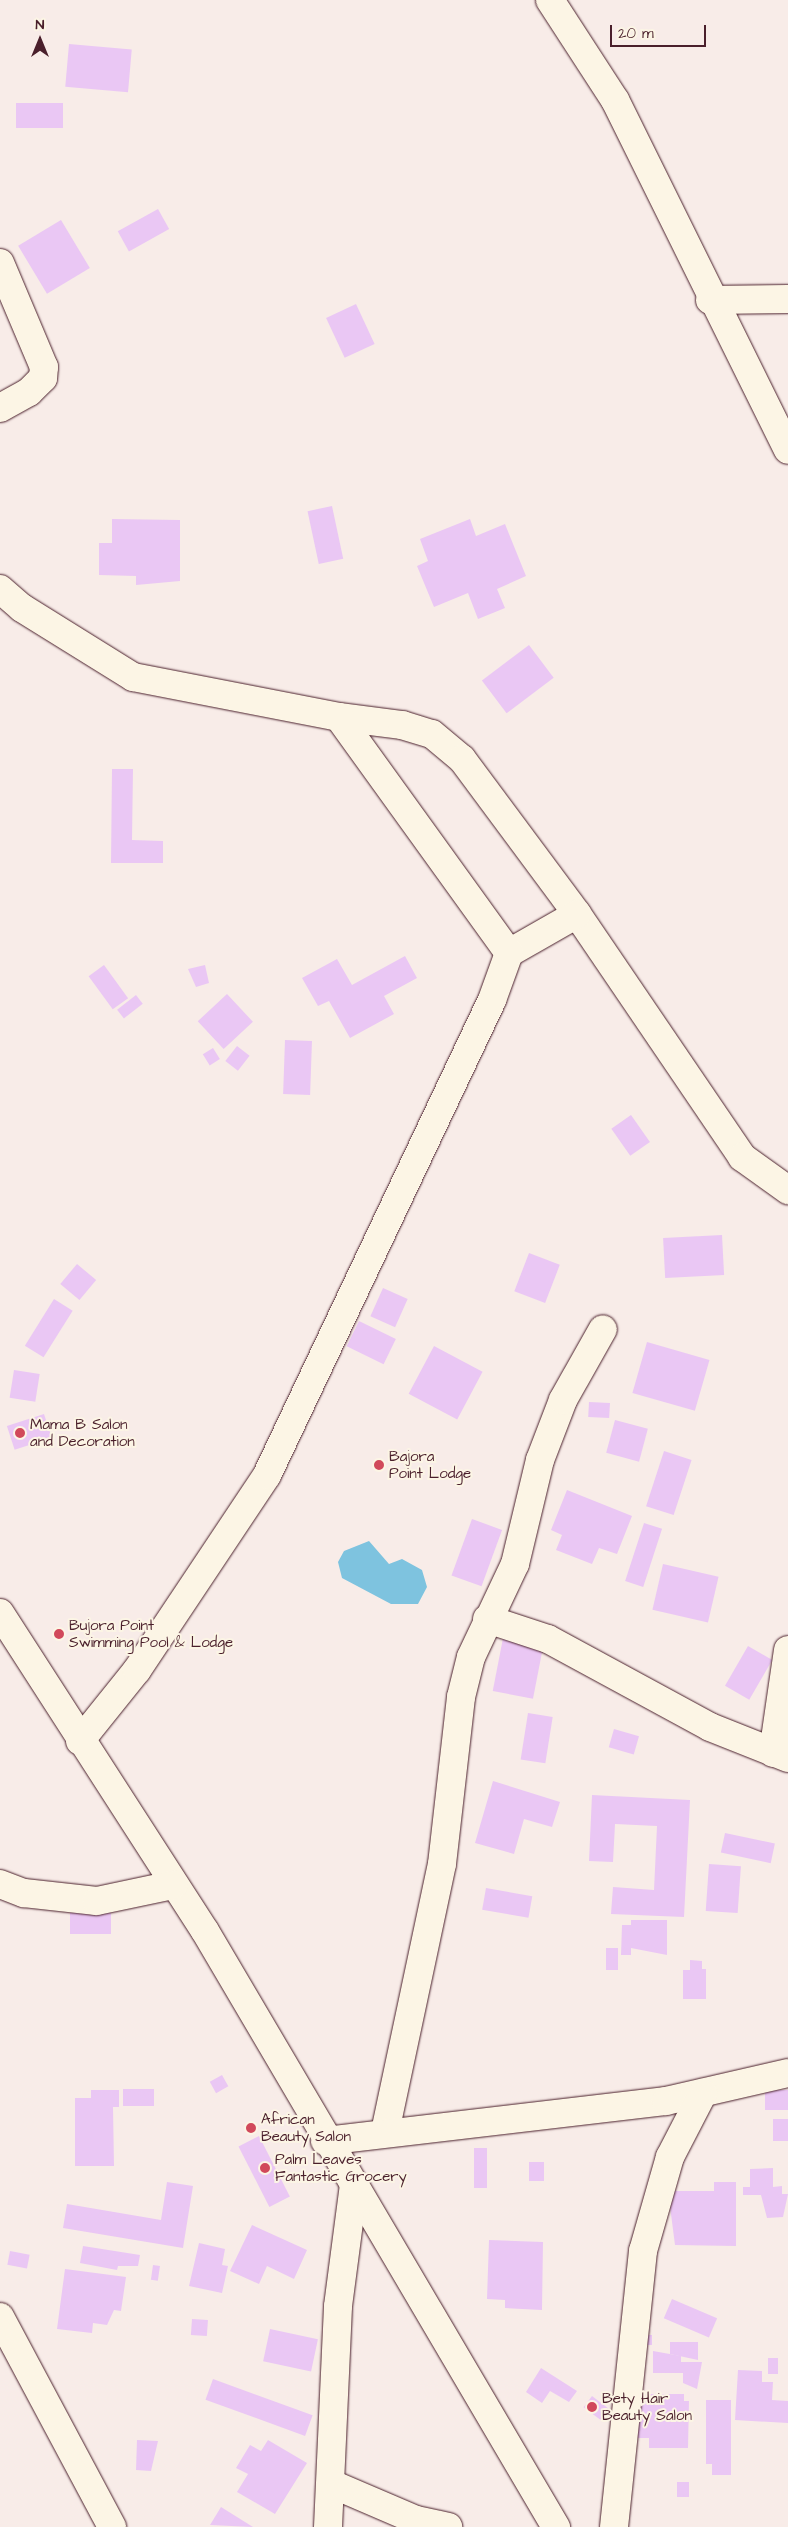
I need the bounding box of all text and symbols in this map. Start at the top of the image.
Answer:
north arrow [15,15,65,65]
text: N [36,15,44,35]
scale bar [613,15,709,47]
text: 20 m [618,23,654,44]
place label: Mama B Salon and Decoration [30,1415,135,1450]
marker: Mama B Salon and Decoration [14,1427,26,1439]
place label: Bajora Point Lodge [389,1447,471,1482]
marker: Bajora Point Lodge [373,1459,385,1471]
place label: Bujora Point Swimming Pool & Lodge [69,1616,233,1651]
marker: Bujora Point Swimming Pool & Lodge [53,1628,65,1640]
place label: African Beauty Salon [261,2110,351,2145]
marker: African Beauty Salon [245,2122,257,2134]
place label: Palm Leaves Fantastic Grocery [275,2150,407,2185]
marker: Palm Leaves Fantastic Grocery [259,2162,271,2174]
place label: Bety Hair Beauty Salon [602,2389,692,2424]
marker: Bety Hair Beauty Salon [586,2401,598,2413]

